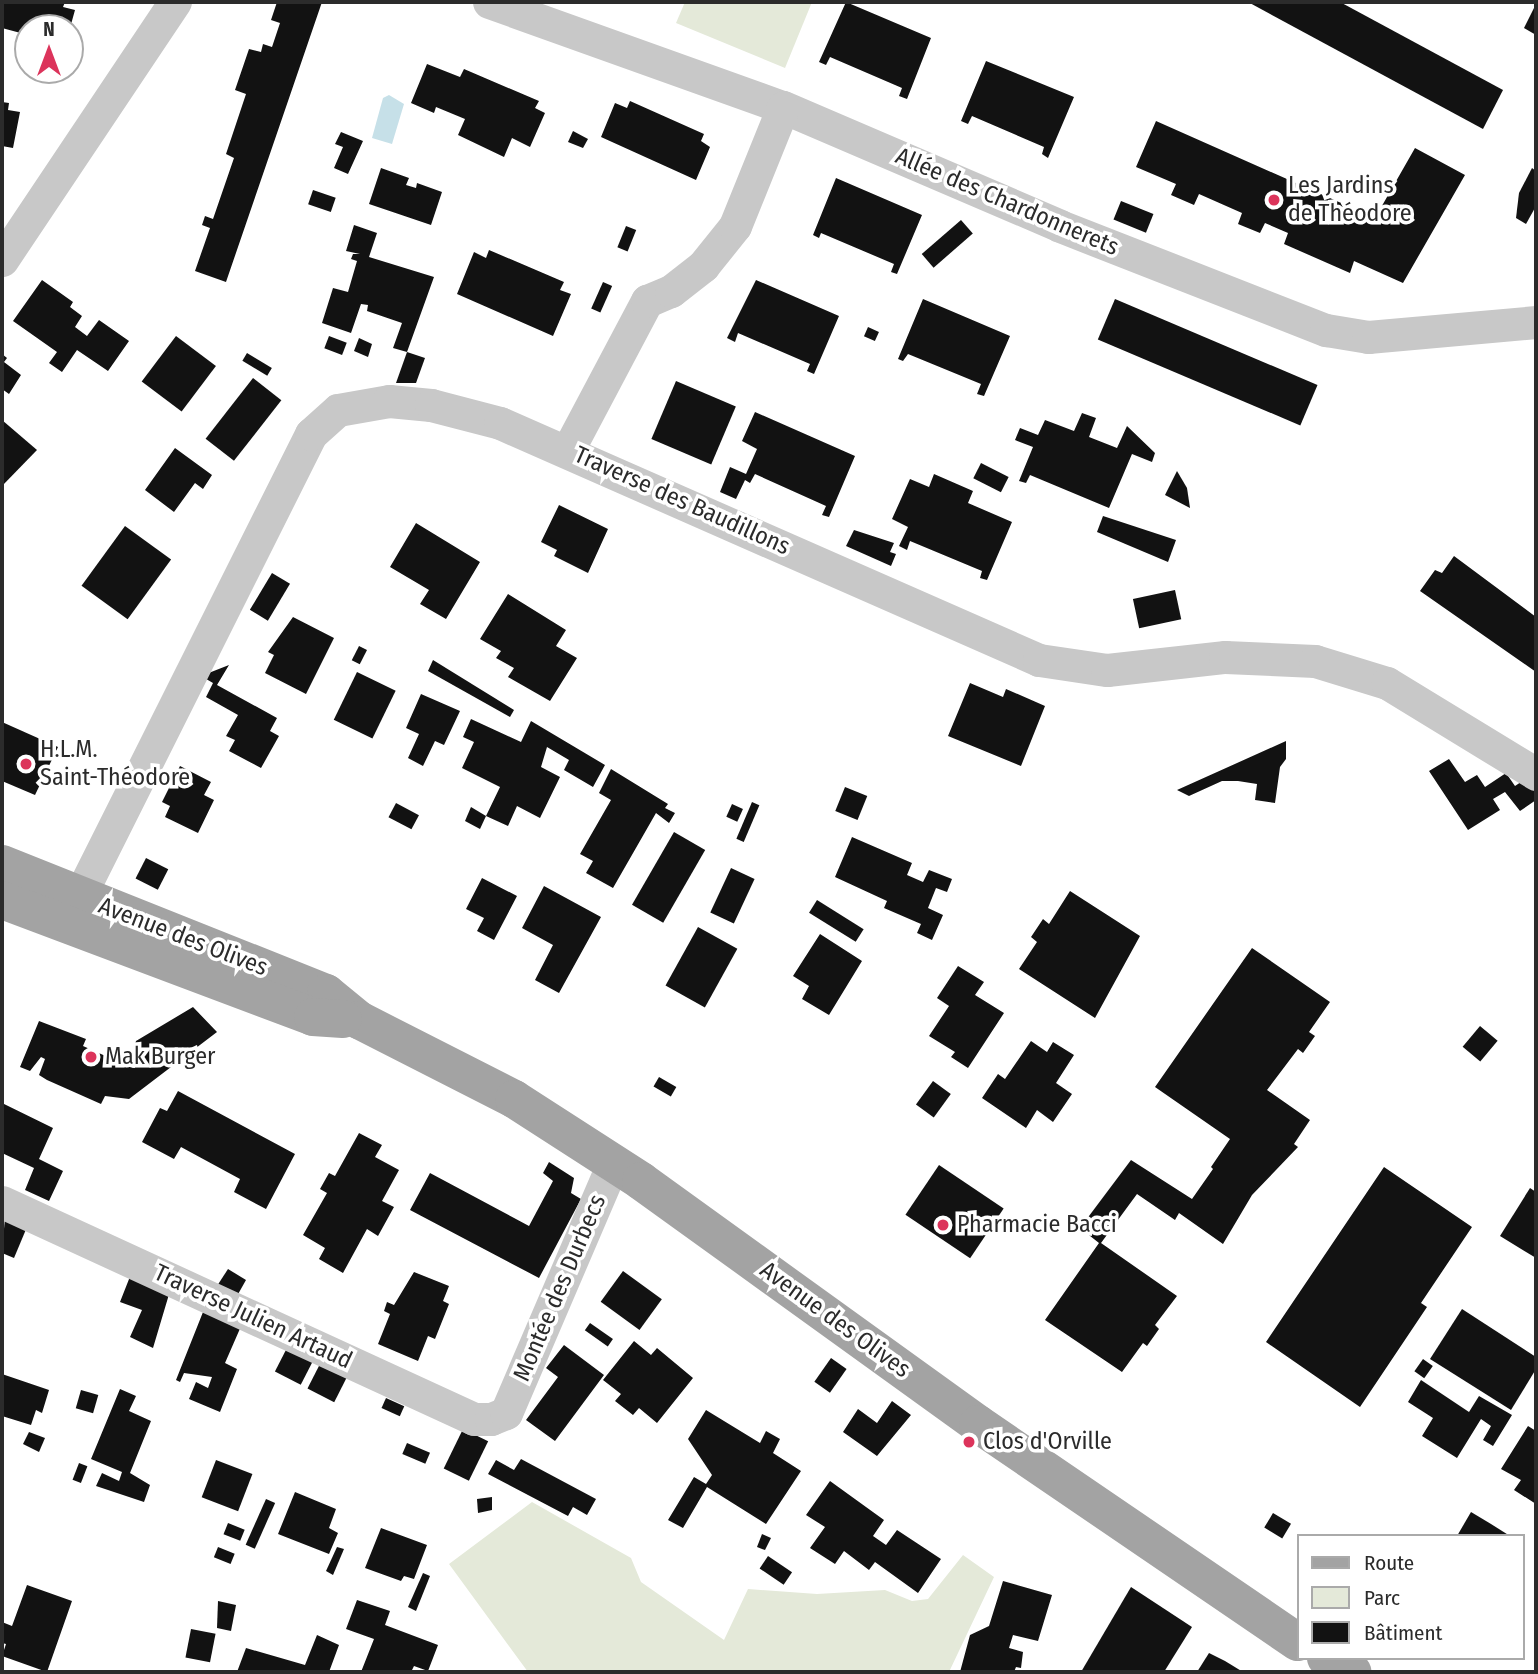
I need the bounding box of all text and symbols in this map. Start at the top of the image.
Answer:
north arrow [14,14,84,84]
text: N [43,18,55,41]
street label: Allée des Chardonnerets [891,142,1123,262]
place label: Les Jardins de Théodore [1288,172,1412,228]
marker: Les Jardins de Théodore [1266,192,1282,208]
street label: Traverse des Baudillons [570,441,794,561]
place label: H.L.M. Saint-Théodore [40,736,190,792]
marker: H.L.M. Saint-Théodore [18,756,34,772]
street label: Avenue des Olives [95,892,271,982]
place label: Mak Burger [105,1043,215,1071]
marker: Mak Burger [83,1049,99,1065]
street label: Montée des Durbecs [508,1190,612,1386]
place label: Pharmacie Bacci [957,1211,1117,1239]
marker: Pharmacie Bacci [935,1217,951,1233]
street label: Avenue des Olives [754,1256,916,1384]
street label: Traverse Julien Artaud [149,1258,357,1376]
place label: Clos d'Orville [983,1428,1112,1456]
marker: Clos d'Orville [961,1434,977,1450]
legend [1296,1534,1524,1660]
text: Route [1364,1550,1414,1576]
text: Parc [1364,1585,1400,1611]
text: Bâtiment [1364,1620,1442,1646]

